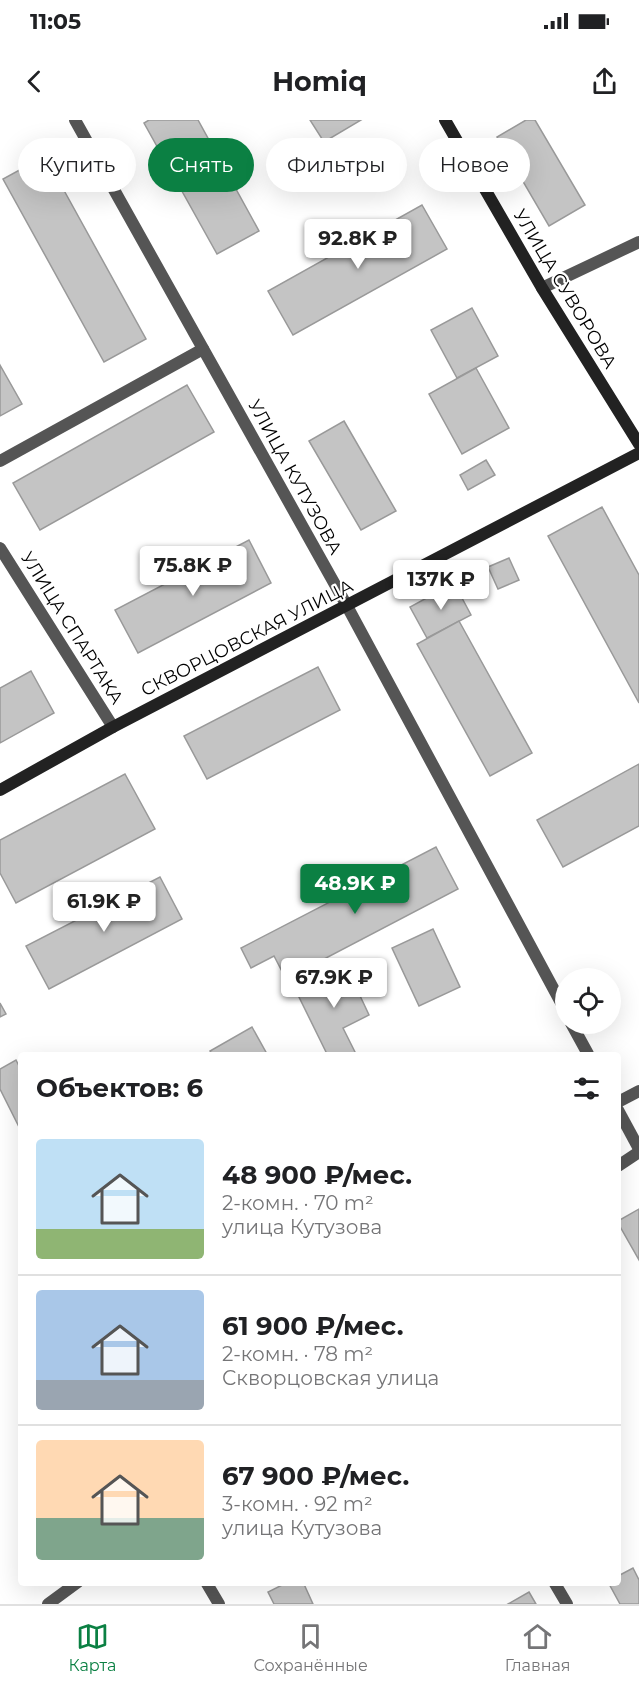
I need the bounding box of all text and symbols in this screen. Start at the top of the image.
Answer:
text: 11:05 [30,8,81,35]
icon: back [18,65,51,98]
text: Homiq [272,65,367,98]
icon: share [588,65,621,98]
chip: Купить [18,138,136,192]
chip: Снять [148,138,254,192]
chip: Фильтры [266,138,407,192]
chip: Новое [419,138,530,192]
street label: УЛИЦА СУВОРОВА [509,205,622,373]
pin: 92.8K ₽ [303,219,413,270]
text: 92.8K ₽ [318,226,398,250]
street label: УЛИЦА КУТУЗОВА [243,396,347,559]
pin: 75.8K ₽ [138,546,248,597]
street label: УЛИЦА СПАРТАКА [16,548,128,709]
text: 75.8K ₽ [154,553,232,577]
pin: 137K ₽ [392,560,490,611]
text: 137K ₽ [407,567,475,591]
street label: СКВОРЦОВСКАЯ УЛИЦА [137,575,357,701]
pin: 48.9K ₽ [300,864,410,915]
text: 48.9K ₽ [314,871,396,895]
pin: 61.9K ₽ [49,882,159,933]
text: 61.9K ₽ [67,889,141,913]
pin: 67.9K ₽ [279,958,389,1009]
text: 67.9K ₽ [295,965,373,989]
map controls [555,968,621,1034]
button: locate [555,968,621,1034]
text: Объектов: 6 [36,1072,203,1104]
icon: filters [570,1072,603,1105]
text: 48 900 ₽/мес. [222,1159,412,1191]
icon: home [84,1163,156,1235]
text: 2-комн. · 70 m² [222,1191,374,1215]
text: улица Кутузова [222,1215,382,1239]
text: 61 900 ₽/мес. [222,1310,404,1342]
icon: home [84,1314,156,1386]
text: 2-комн. · 78 m² [222,1342,373,1366]
text: Скворцовская улица [222,1366,439,1390]
text: 67 900 ₽/мес. [222,1460,409,1492]
icon: home [84,1464,156,1536]
text: 3-комн. · 92 m² [222,1492,373,1516]
text: улица Кутузова [222,1516,382,1540]
tab: Карта [69,1620,116,1675]
tab: Сохранённые [253,1620,368,1675]
tab: Главная [505,1620,570,1675]

